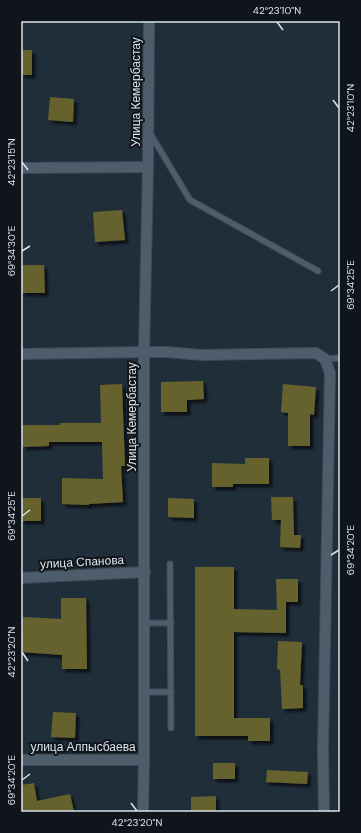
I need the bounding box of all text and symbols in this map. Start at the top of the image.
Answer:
text: 42°23'10"N [253,4,301,17]
street label: Улица Кемербастау [128,37,144,147]
text: 42°23'10"N [344,84,357,132]
text: 42°23'15"N [5,138,18,186]
text: 69°34'30"E [5,225,18,276]
text: 69°34'25"E [344,260,357,310]
street label: Улица Кемербастау [124,362,140,472]
text: 69°34'25"E [5,491,18,541]
text: 69°34'20"E [344,524,357,575]
street label: улица Спанова [40,552,125,572]
text: 42°23'20"N [5,626,18,677]
street label: улица Алпысбаева [30,739,136,755]
text: 69°34'20"E [5,754,18,805]
text: 42°23'20"N [112,816,163,829]

